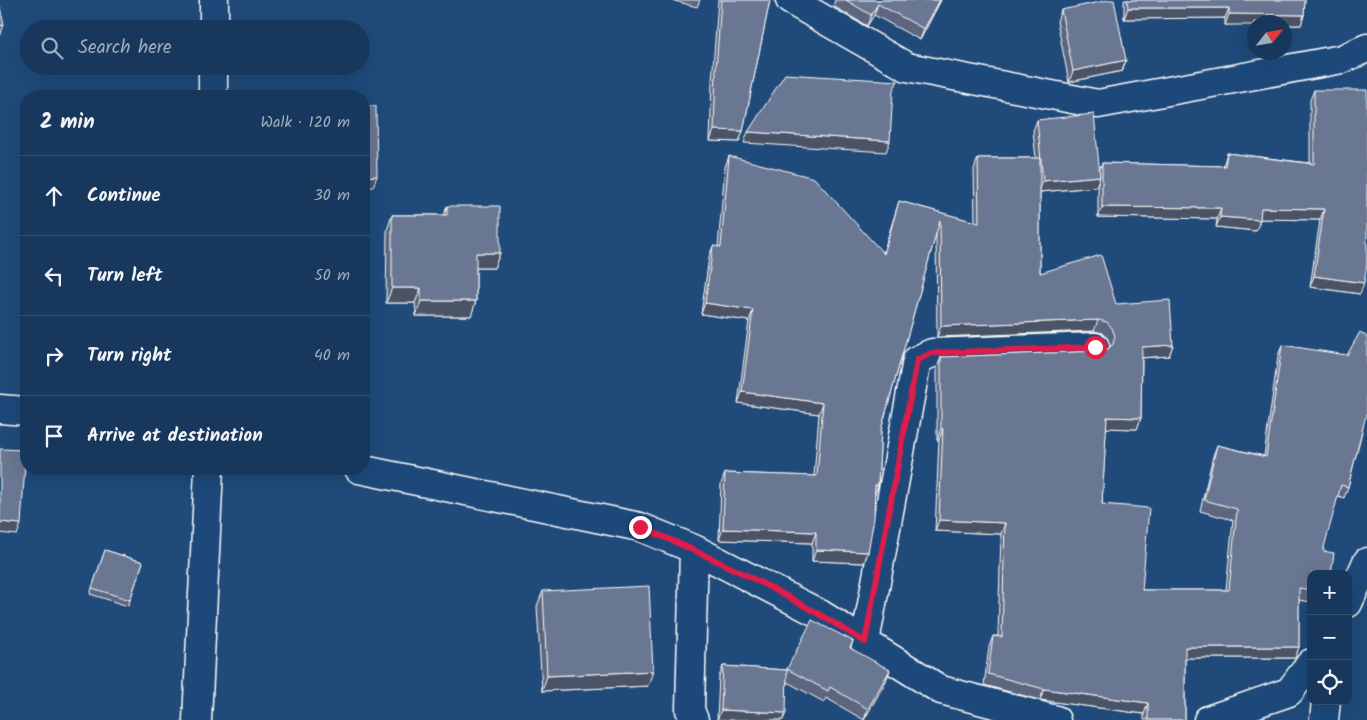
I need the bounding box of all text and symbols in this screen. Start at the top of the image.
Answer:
north arrow [1247,15,1292,60]
search box [20,20,370,75]
text: Search here [78,33,172,63]
icon: search [38,34,66,62]
text: 2 min [40,106,95,139]
text: Walk · 120 m [260,110,350,135]
text: Continue [87,181,160,211]
icon: ahead [40,182,68,210]
text: 30 m [314,183,350,208]
text: Turn left [87,261,162,291]
icon: left [40,262,68,290]
text: 50 m [314,263,350,288]
route start [1084,336,1107,359]
text: Turn right [87,341,172,371]
icon: right [40,342,68,370]
text: 40 m [314,343,350,368]
text: Arrive at destination [87,421,263,451]
icon: arrive [40,422,68,450]
route end [629,516,652,539]
map controls [1307,570,1352,705]
button: + [1307,570,1352,615]
button: − [1307,615,1352,660]
button: locate [1307,660,1352,705]

